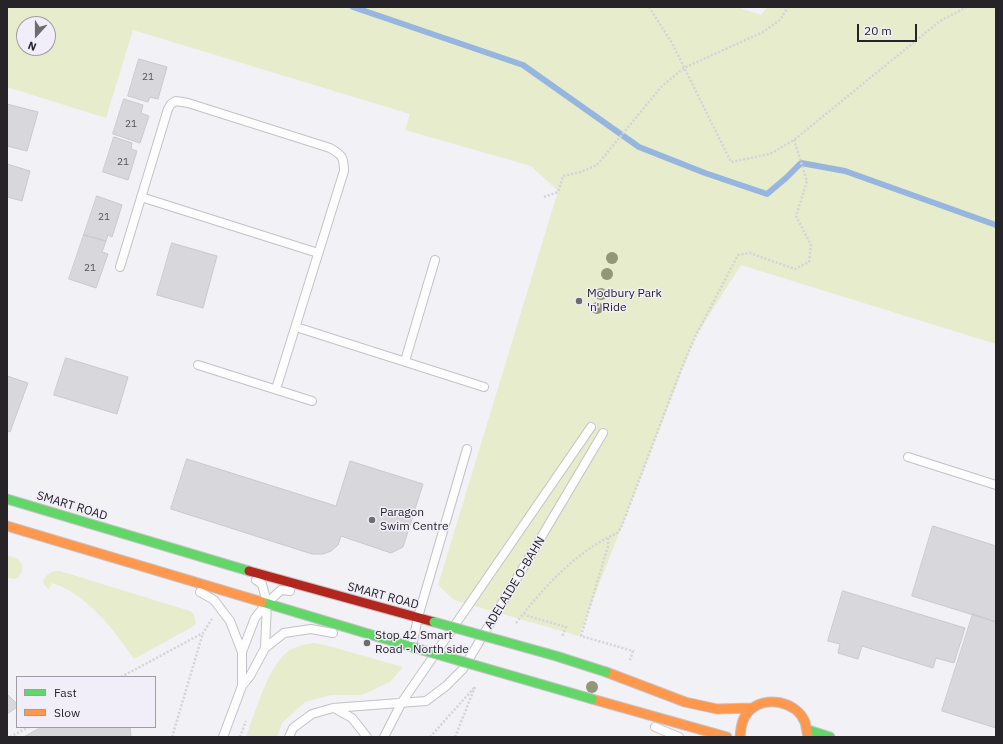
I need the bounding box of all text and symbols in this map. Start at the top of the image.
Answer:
north arrow [16,16,56,56]
scale bar [859,16,919,42]
text: 20 m [864,23,892,38]
text: N [26,38,38,54]
house number: 21 [142,71,154,83]
house number: 21 [125,118,137,130]
house number: 21 [117,156,129,168]
house number: 21 [98,211,110,223]
house number: 21 [84,262,96,274]
place label: Modbury Park 'n' Ride [587,287,662,315]
marker: Modbury Park 'n' Ride [574,296,584,306]
street label: SMART ROAD [35,488,109,524]
place label: Paragon Swim Centre [380,506,448,534]
marker: Paragon Swim Centre [367,515,377,525]
street label: ADELAIDE O-BAHN [482,534,548,632]
street label: SMART ROAD [346,580,420,612]
place label: Stop 42 Smart Road - North side [375,629,469,657]
marker: Stop 42 Smart Road - North side [362,638,372,648]
legend [16,676,156,728]
text: Fast [54,685,77,700]
text: Slow [54,705,80,720]

